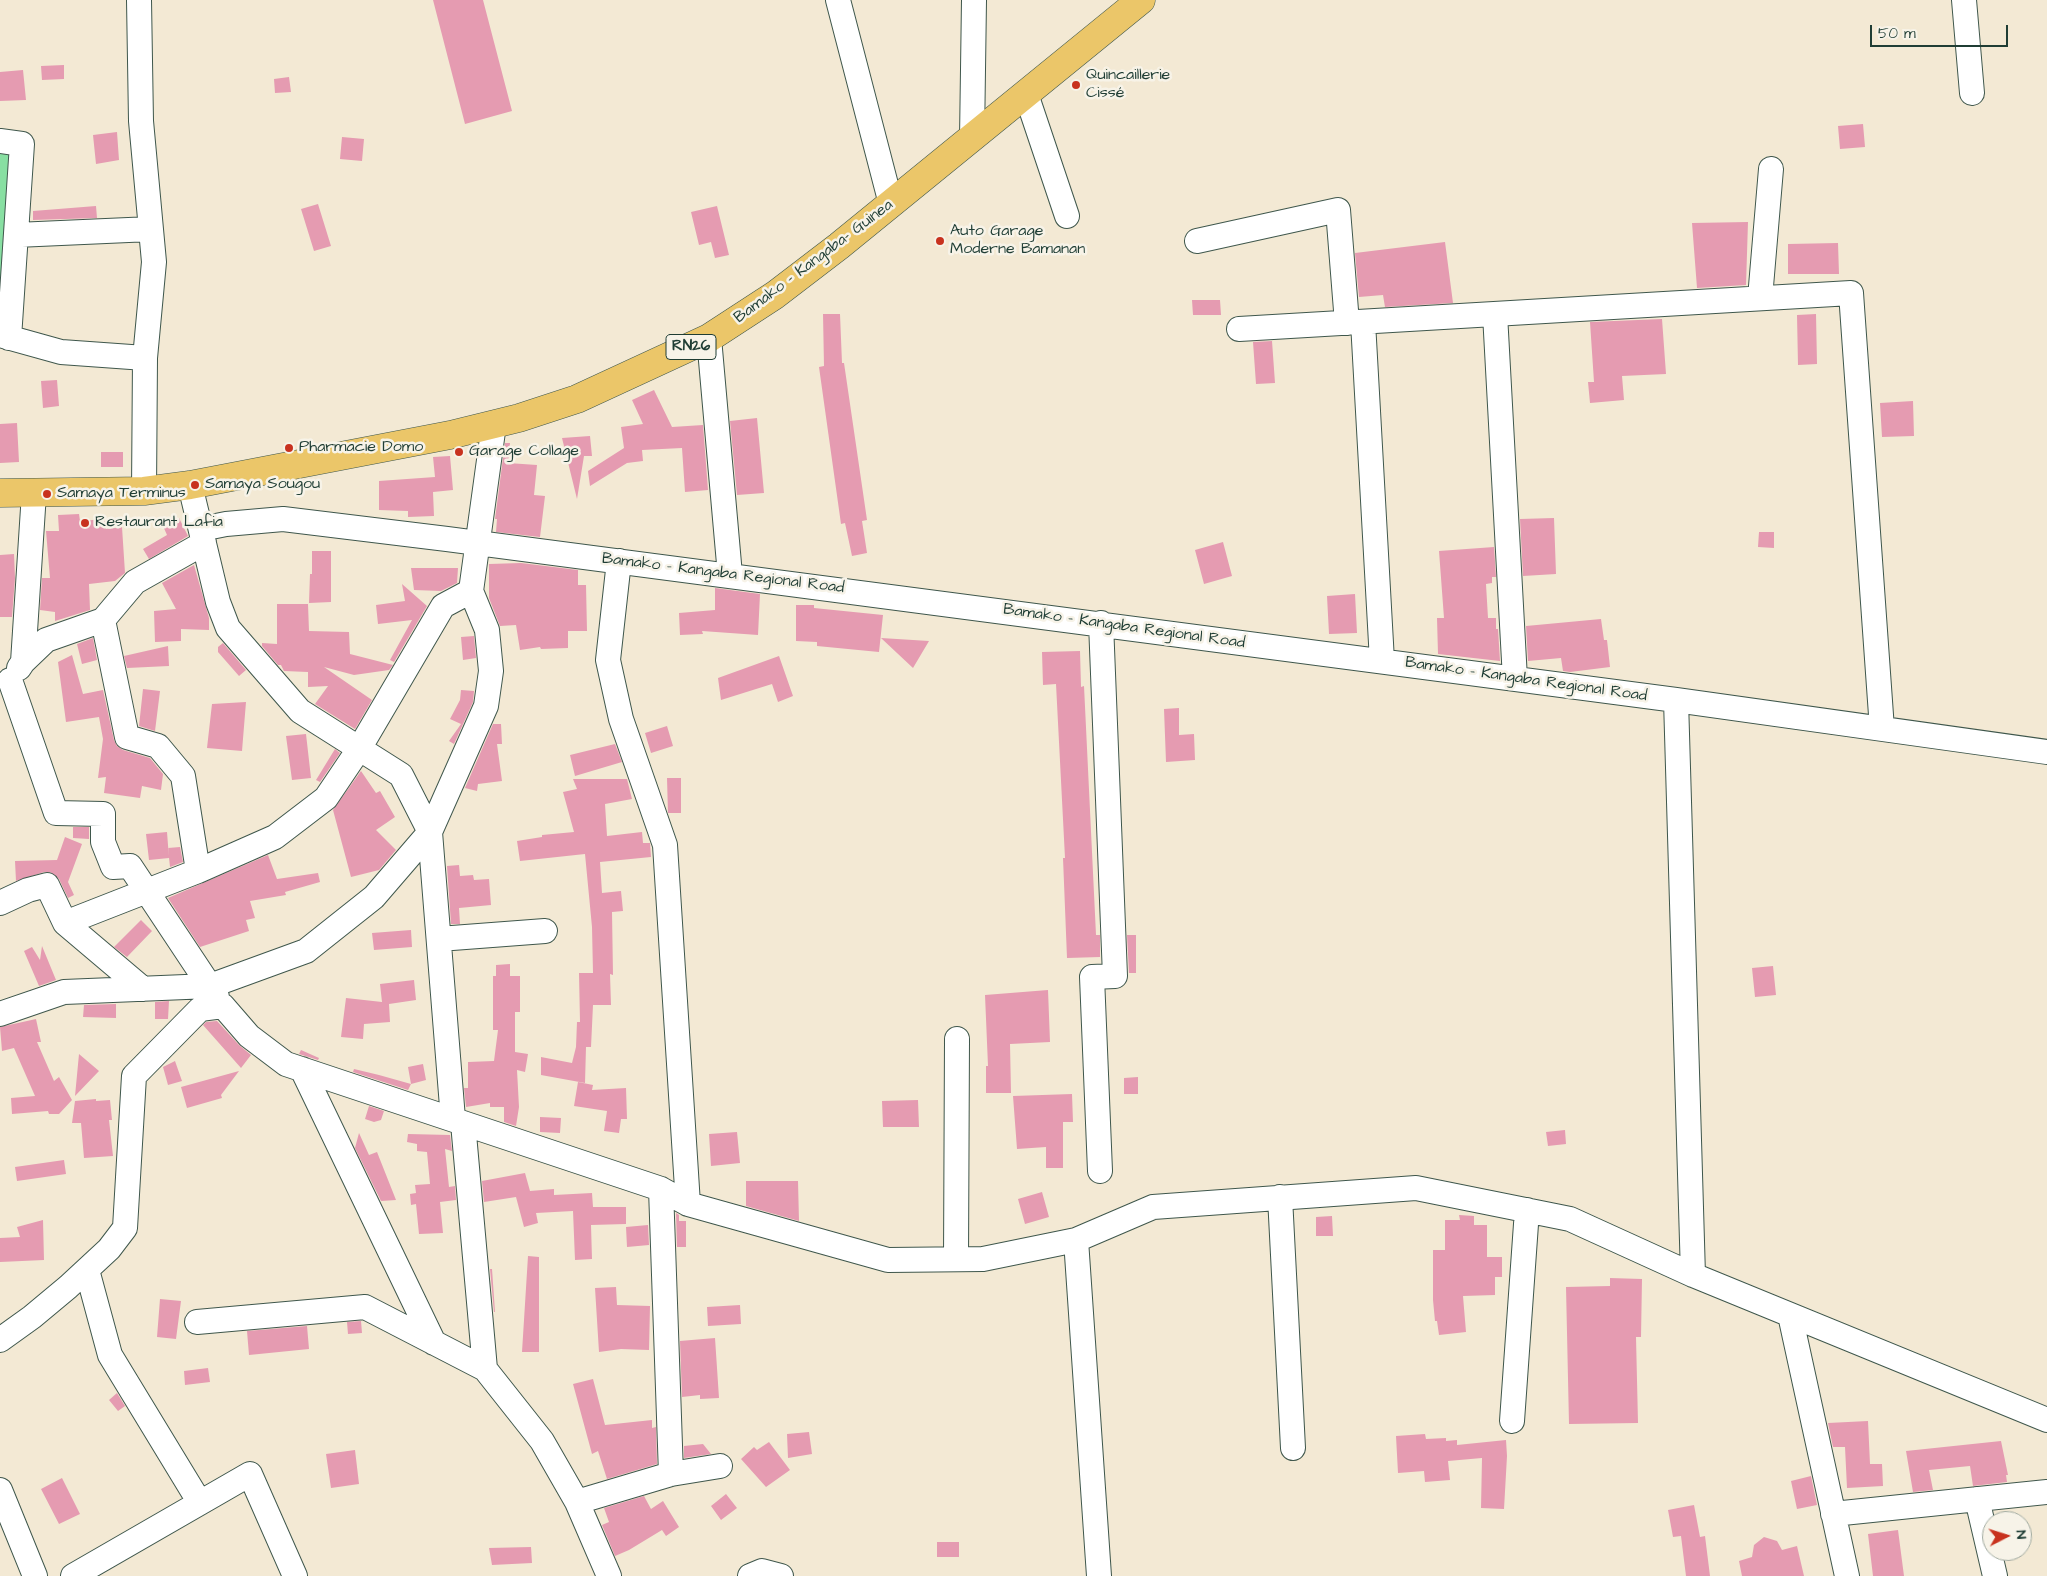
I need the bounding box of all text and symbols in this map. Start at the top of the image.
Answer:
scale bar [1872,15,2010,47]
text: 50 m [1878,23,1916,44]
place label: Quincaillerie Cissé [1086,66,1170,104]
marker: Quincaillerie Cissé [1070,79,1082,91]
street label: Bamako - Kangaba- Guinea [731,196,897,328]
place label: Auto Garage Moderne Bamanan [950,222,1085,260]
marker: Auto Garage Moderne Bamanan [934,235,946,247]
road number: RN26 [666,334,716,360]
place label: Pharmacie Domo [299,438,423,458]
marker: Pharmacie Domo [283,442,295,454]
place label: Garage Collage [469,442,579,462]
marker: Garage Collage [453,446,465,458]
place label: Samaya Sougou [205,475,320,495]
marker: Samaya Sougou [189,479,201,491]
place label: Samaya Terminus [57,484,186,504]
marker: Samaya Terminus [41,488,53,500]
place label: Restaurant Lafia [95,513,223,533]
marker: Restaurant Lafia [79,517,91,529]
street label: Bamako - Kangaba Regional Road [601,550,845,598]
street label: Bamako - Kangaba Regional Road [1002,601,1246,653]
street label: Bamako - Kangaba Regional Road [1404,654,1648,706]
north arrow [1982,1511,2032,1561]
text: N [2011,1530,2031,1540]

